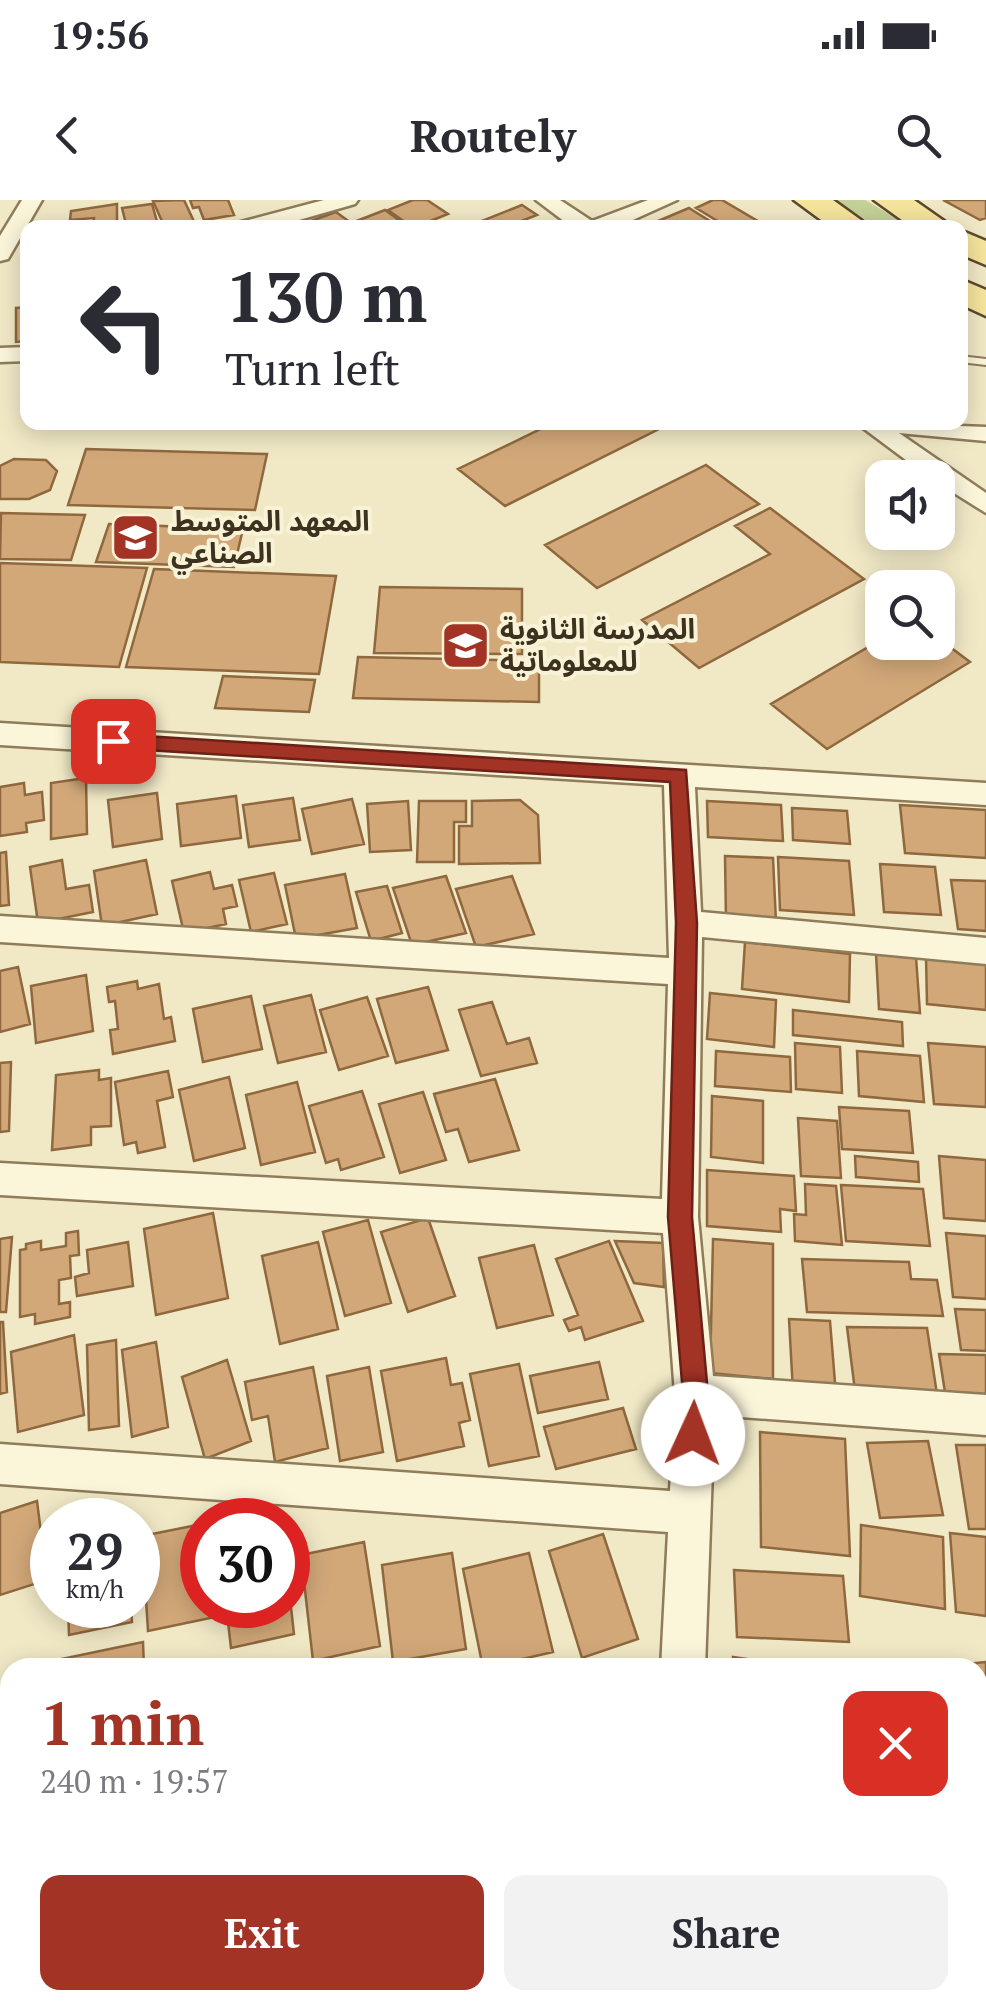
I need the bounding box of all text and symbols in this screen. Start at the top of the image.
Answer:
text: 19:56 [50,10,149,60]
text: Routely [410,105,576,165]
icon: back [40,108,95,163]
icon: search [891,108,946,163]
text: 130 m [225,249,427,342]
icon: left [60,260,190,390]
text: Turn left [225,338,400,398]
map controls [865,460,955,660]
button: sound [865,460,955,550]
place label: المعهد المتوسط الصناعي [171,502,370,575]
school or university icon: المعهد المتوسط الصناعي [110,511,162,563]
button: search [865,570,955,660]
place label: المدرسة الثانوية للمعلوماتية [500,610,695,679]
school or university icon: المدرسة الثانوية للمعلوماتية [439,619,491,671]
pin [71,699,156,784]
icon: arrive [86,714,141,769]
position arrow [641,1382,745,1486]
speed limit sign: 30 [180,1498,310,1628]
text: 29 [67,1518,123,1584]
text: km/h [66,1572,124,1605]
text: 1 min [40,1683,204,1762]
button: close [843,1691,948,1796]
text: 240 m · 19:57 [40,1760,228,1802]
button: Exit [40,1875,484,1990]
button: Share [504,1875,948,1990]

